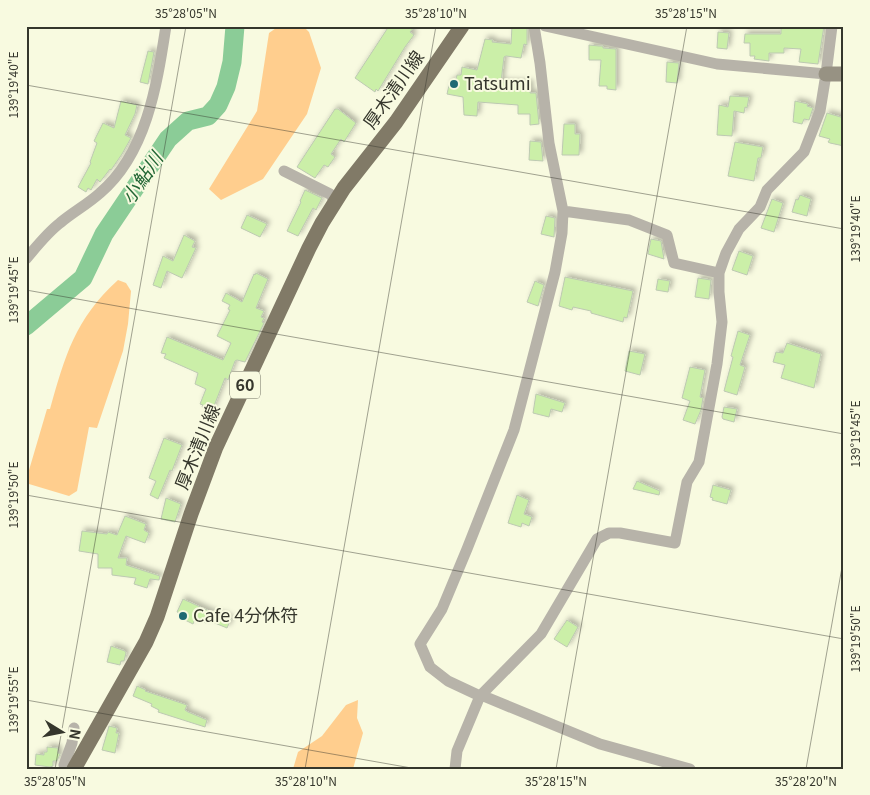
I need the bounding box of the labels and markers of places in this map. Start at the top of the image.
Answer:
place label: Tatsumi [464,69,531,95]
marker: Tatsumi [448,78,460,90]
place label: Cafe 4分休符 [193,601,298,627]
marker: Cafe 4分休符 [177,610,189,622]

